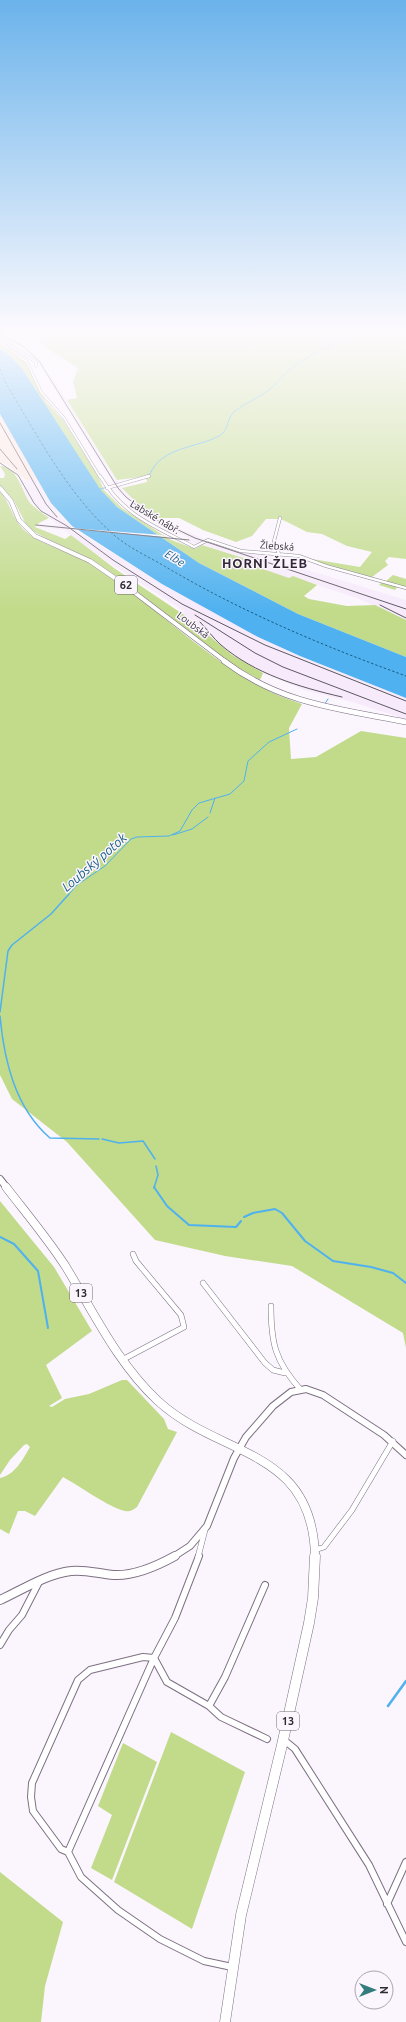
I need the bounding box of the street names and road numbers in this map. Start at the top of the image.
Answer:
street label: Labské nábř. [128,498,182,536]
street label: Žlebská [260,538,294,553]
road number: 62 [115,576,137,594]
street label: Loubská [175,609,211,641]
road number: 13 [70,1284,92,1302]
road number: 13 [277,1712,299,1730]

